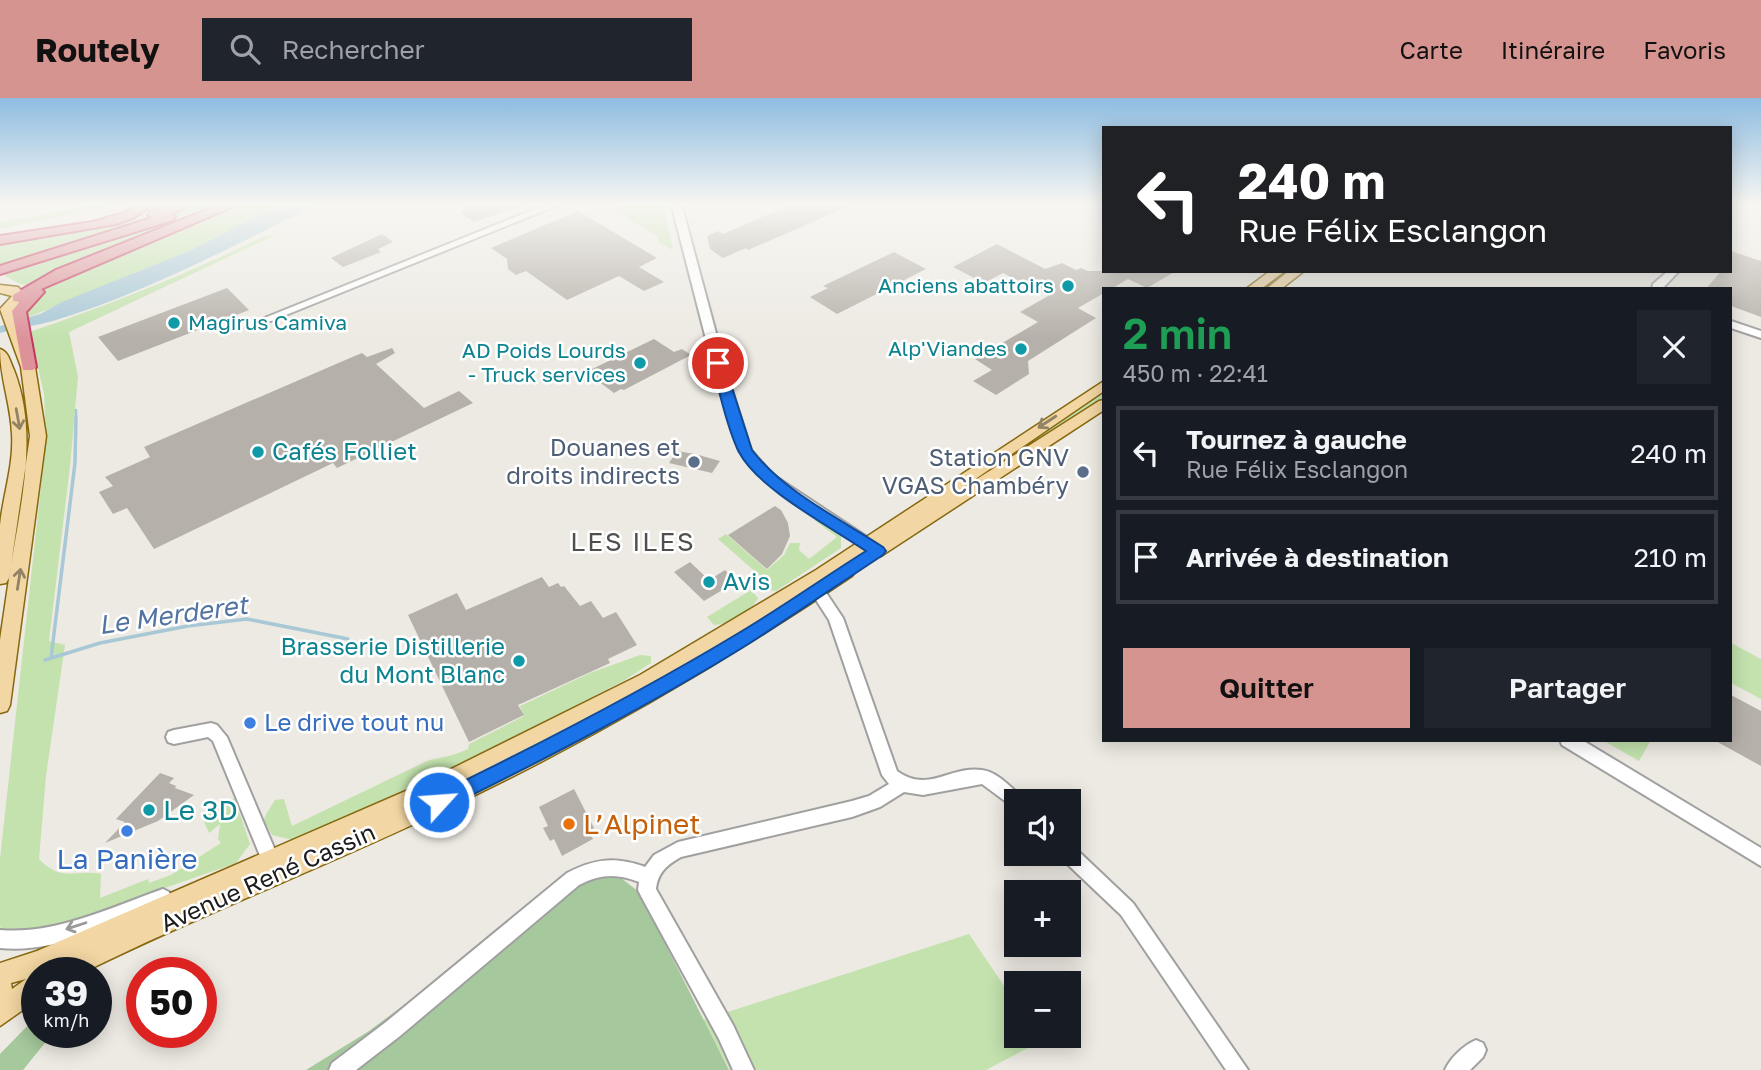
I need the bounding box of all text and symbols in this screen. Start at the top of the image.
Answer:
search box [202,18,692,81]
text: Routely [35,30,160,69]
icon: search [226,30,264,68]
text: Rechercher [282,34,425,65]
text: Carte [1400,35,1463,64]
text: Itinéraire [1501,35,1605,64]
text: Favoris [1643,35,1726,64]
text: 240 m [1238,151,1386,210]
icon: left [1123,154,1214,245]
text: Rue Félix Esclangon [1238,211,1547,249]
place label: Anciens abattoirs [878,272,1054,298]
marker: Anciens abattoirs [1060,278,1076,294]
text: 2 min [1123,308,1232,358]
place label: Magirus Camiva [188,309,347,335]
button: close [1637,310,1711,384]
marker: Magirus Camiva [166,315,182,331]
pin [688,333,748,393]
place label: Alp'Viandes [888,335,1007,361]
place label: AD Poids Lourds - Truck services [462,337,626,387]
marker: Alp'Viandes [1013,341,1029,357]
icon: arrive [699,344,737,382]
marker: AD Poids Lourds - Truck services [632,355,648,371]
text: 450 m · 22:41 [1123,359,1268,387]
one-way arrow [12,407,25,430]
one-way arrow [1038,415,1057,430]
text: Tournez à gauche [1186,424,1407,455]
place label: Douanes et droits indirects [506,432,680,489]
icon: left [1127,434,1165,472]
place label: Cafés Folliet [272,436,417,465]
text: 240 m [1630,438,1707,469]
place label: Station GNV VGAS Chambéry [882,442,1069,499]
marker: Cafés Folliet [250,444,266,460]
marker: Douanes et droits indirects [686,454,702,470]
text: Rue Félix Esclangon [1186,455,1408,483]
marker: Station GNV VGAS Chambéry [1075,464,1091,480]
district label: LES ILES [570,526,696,557]
icon: arrive [1127,538,1165,576]
text: Arrivée à destination [1186,542,1449,573]
text: 210 m [1634,542,1707,573]
place label: Avis [723,566,770,595]
one-way arrow [13,568,26,590]
marker: Avis [701,574,717,590]
water label: Le Merderet [97,588,252,640]
place label: Brasserie Distillerie du Mont Blanc [280,631,505,688]
button: Quitter [1123,648,1410,728]
button: Partager [1424,648,1711,728]
marker: Brasserie Distillerie du Mont Blanc [511,653,527,669]
place label: Le drive tout nu [264,707,444,736]
marker: Le drive tout nu [242,715,258,731]
position arrow [402,765,476,839]
map controls [1004,789,1081,1048]
button: sound [1004,789,1081,866]
place label: Le 3D [163,793,238,826]
marker: Le 3D [141,802,157,818]
place label: L’Alpinet [583,807,701,840]
street label: Avenue René Cassin [156,816,379,937]
marker: L’Alpinet [561,816,577,832]
marker: La Panière [119,823,135,839]
place label: La Panière [57,842,197,875]
button: + [1004,880,1081,957]
one-way arrow [65,920,87,933]
speed limit sign: 50 [126,957,217,1048]
button: − [1004,971,1081,1048]
text: 39 [45,972,88,1014]
text: km/h [44,1009,89,1031]

